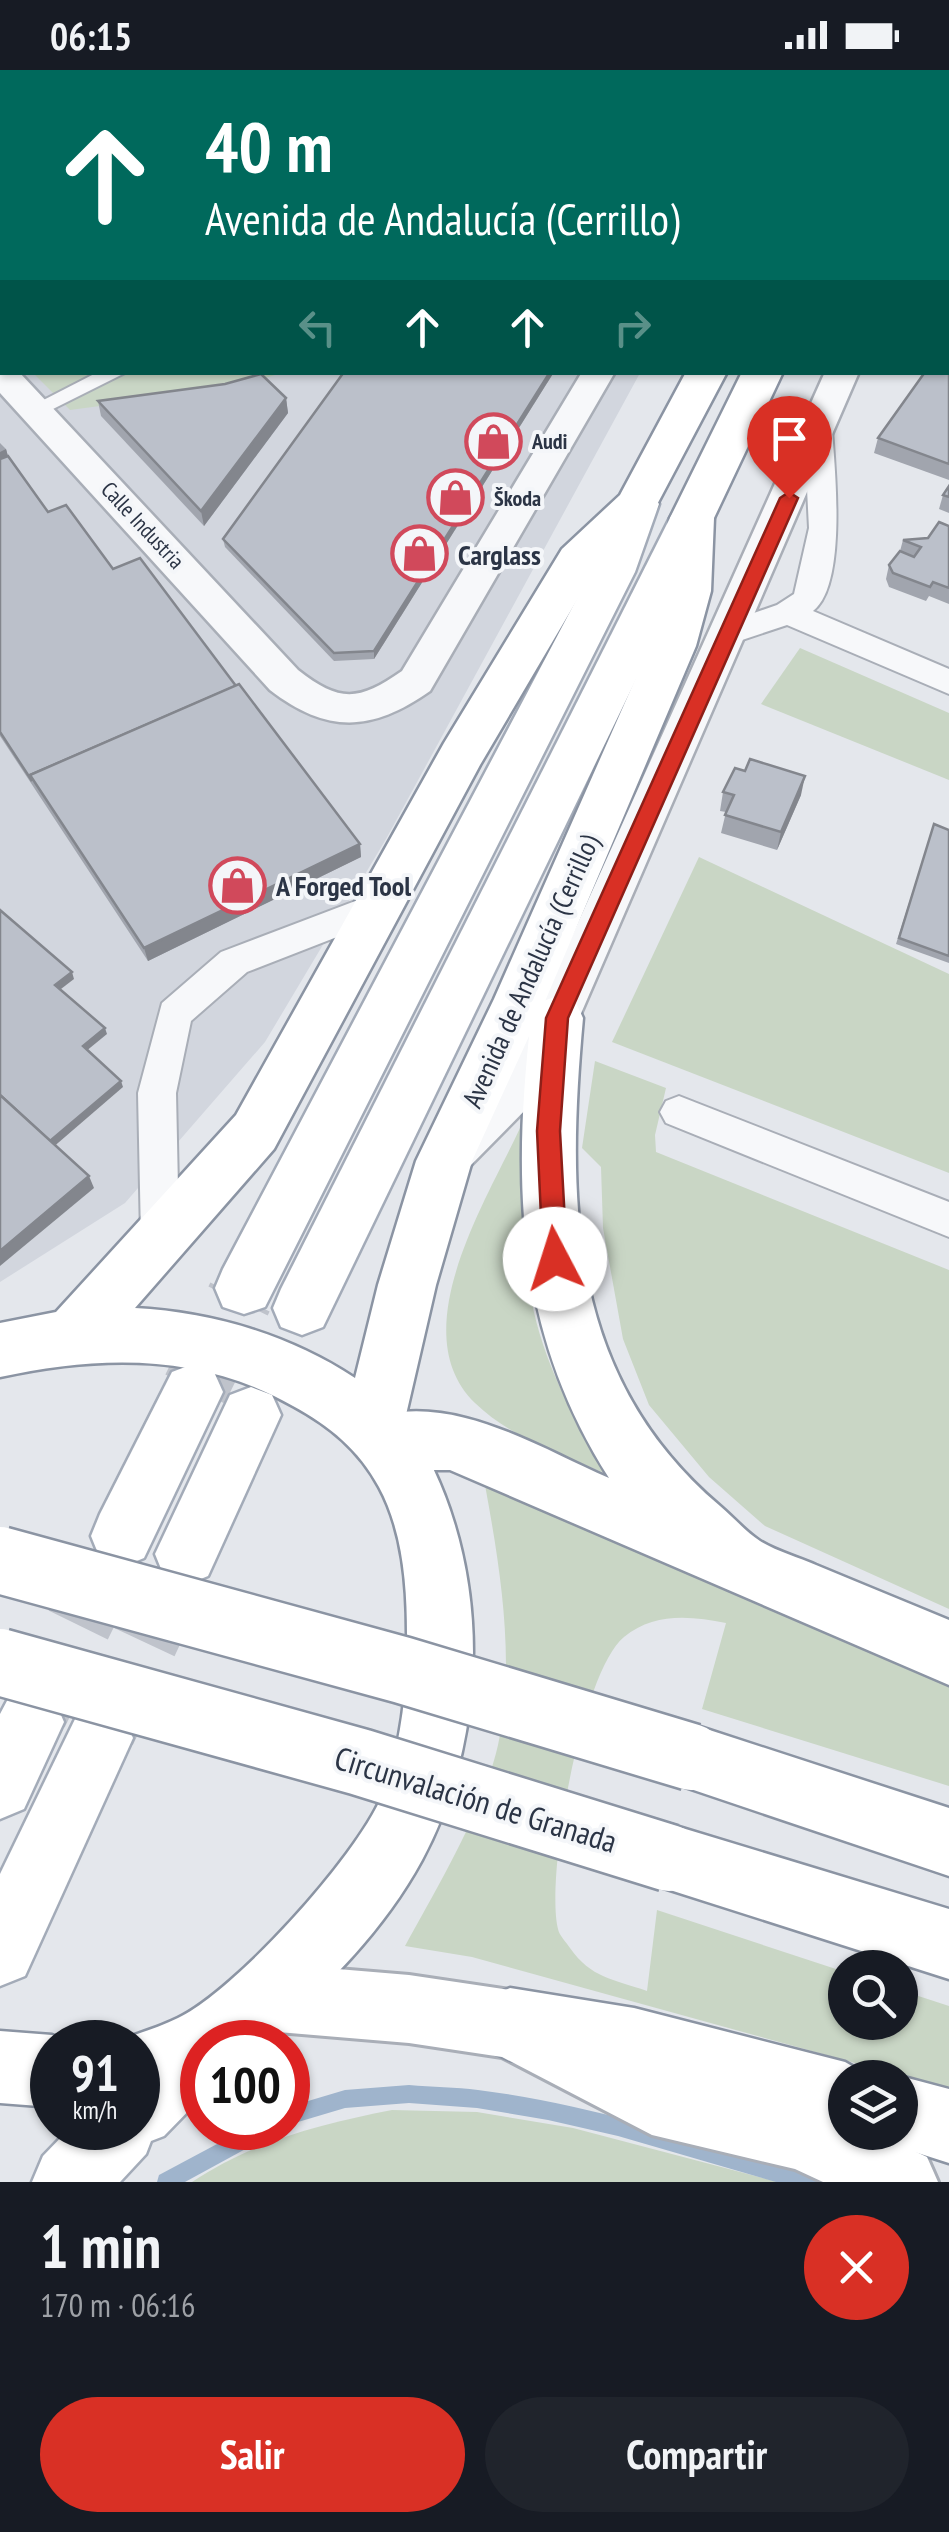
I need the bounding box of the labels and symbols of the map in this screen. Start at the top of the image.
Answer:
pin [747,396,832,499]
shop icon: Audi [463,411,523,471]
place label: Audi [531,427,568,455]
shop icon: Škoda [425,468,485,528]
street label: Calle Industria [95,475,191,575]
place label: Škoda [494,484,541,512]
shop icon: Carglass [389,524,449,584]
place label: Carglass [458,536,541,573]
street label: Avenida de Andalucía (Cerrillo) [453,828,607,1113]
shop icon: A Forged Tool [207,855,267,915]
place label: A Forged Tool [275,867,411,904]
position arrow [503,1207,607,1311]
street label: Circunvalación de Granada [330,1736,622,1862]
speed limit sign: 100 [180,2020,310,2150]

